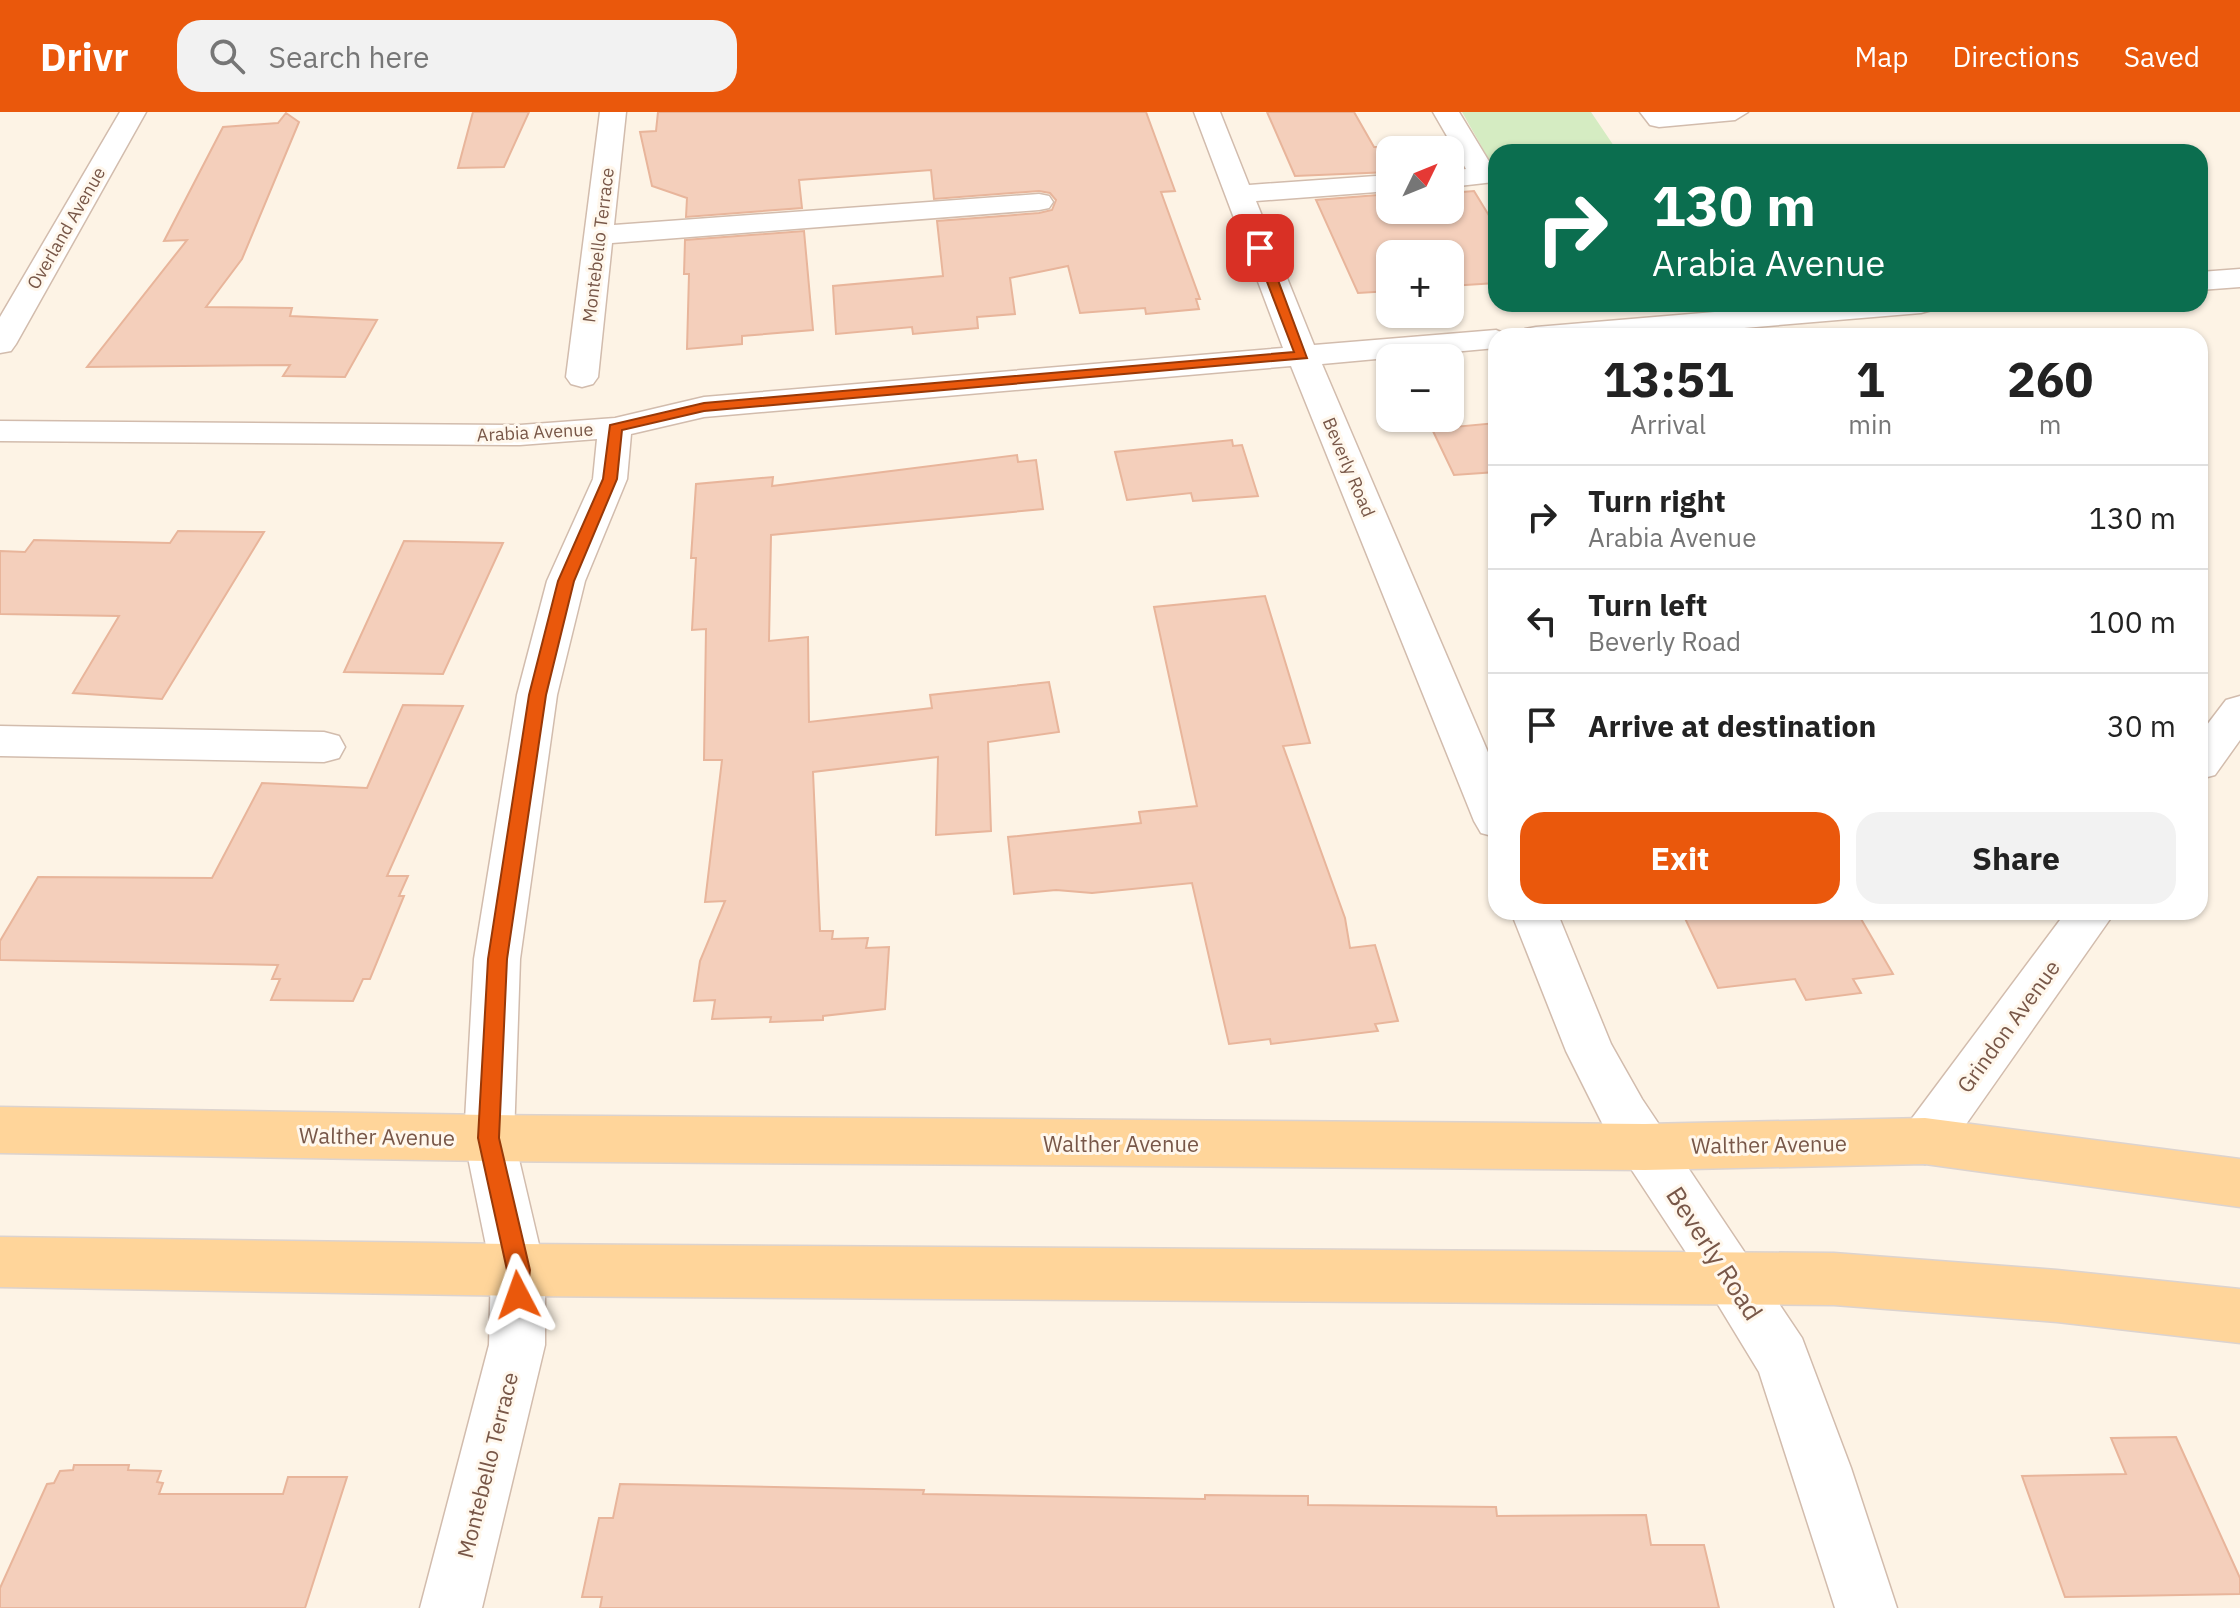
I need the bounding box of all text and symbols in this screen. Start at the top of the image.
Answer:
search box [177,20,737,92]
text: Drivr [40,32,129,81]
icon: search [205,34,249,78]
text: Search here [269,37,429,76]
text: Map [1854,38,1908,75]
text: Directions [1952,38,2080,75]
text: Saved [2124,38,2200,75]
north arrow [1376,136,1464,224]
map controls [1376,136,1464,432]
street label: Overland Avenue [22,163,110,293]
street label: Montebello Terrace [577,166,619,324]
text: 130 m [1652,169,1816,241]
icon: right [1520,176,1624,280]
pin [1226,214,1294,282]
icon: arrive [1238,226,1282,270]
text: Arabia Avenue [1652,239,1885,286]
button: + [1376,240,1464,328]
button: − [1376,344,1464,432]
text: 13:51 [1603,348,1734,410]
text: 1 [1856,348,1885,410]
text: 260 [2007,348,2093,410]
text: Arrival [1630,407,1706,441]
text: min [1848,407,1892,441]
text: m [2039,407,2061,441]
street label: Beverly Road [1318,414,1380,520]
street label: Arabia Avenue [476,417,594,447]
text: Turn right [1588,481,1726,520]
icon: right [1520,495,1564,539]
text: 130 m [2089,498,2176,537]
text: Arabia Avenue [1588,520,1756,554]
text: Turn left [1588,585,1707,624]
icon: left [1520,599,1564,643]
text: 100 m [2089,602,2176,641]
text: Beverly Road [1588,624,1741,658]
icon: arrive [1520,703,1564,747]
text: Arrive at destination [1588,706,1876,745]
text: 30 m [2107,706,2176,745]
button: Exit [1520,812,1840,904]
button: Share [1856,812,2176,904]
street label: Grindon Avenue [1950,954,2066,1098]
street label: Walther Avenue [299,1120,455,1152]
street label: Walther Avenue [1691,1128,1847,1160]
street label: Walther Avenue [1043,1129,1199,1158]
street label: Beverly Road [1659,1180,1771,1326]
position arrow [476,1253,560,1337]
street label: Montebello Terrace [450,1369,524,1561]

